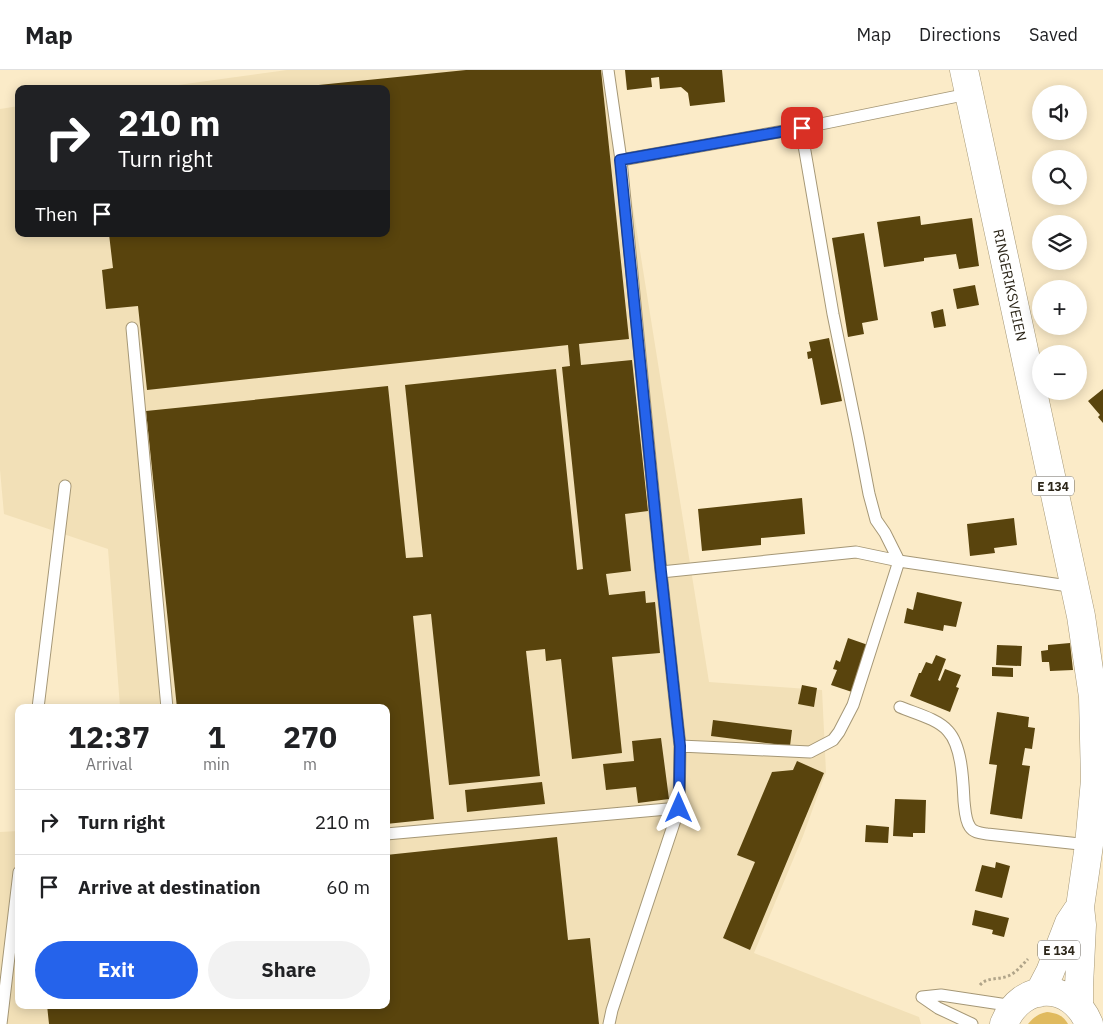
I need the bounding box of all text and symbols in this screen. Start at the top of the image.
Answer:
text: Map [25,19,73,51]
text: Map [856,23,891,46]
text: Directions [919,23,1001,46]
text: Saved [1029,23,1078,46]
map controls [1032,85,1087,400]
button: sound [1032,85,1087,140]
text: 210 m [118,100,221,146]
icon: right [35,105,100,170]
pin [781,107,823,149]
icon: arrive [788,114,816,142]
text: Turn right [118,144,213,173]
button: search [1032,150,1087,205]
icon: arrive [88,200,116,228]
text: Then [35,202,78,226]
button: layers [1032,215,1087,270]
street label: RINGERIKSVEIEN [989,227,1031,343]
button: + [1032,280,1087,335]
button: − [1032,345,1087,400]
road number: E 134 [1032,476,1074,496]
text: 12:37 [68,717,150,756]
text: 1 [207,717,225,756]
text: 270 [283,717,337,756]
text: Arrival [86,754,132,774]
text: min [203,754,230,774]
text: m [303,754,317,774]
position arrow [652,781,704,833]
icon: right [35,808,63,836]
text: Turn right [78,810,165,834]
text: 210 m [315,810,370,834]
icon: arrive [35,873,63,901]
text: Arrive at destination [78,875,261,899]
text: 60 m [326,875,370,899]
road number: E 134 [1038,940,1080,960]
button: Exit [35,941,198,999]
button: Share [208,941,370,999]

